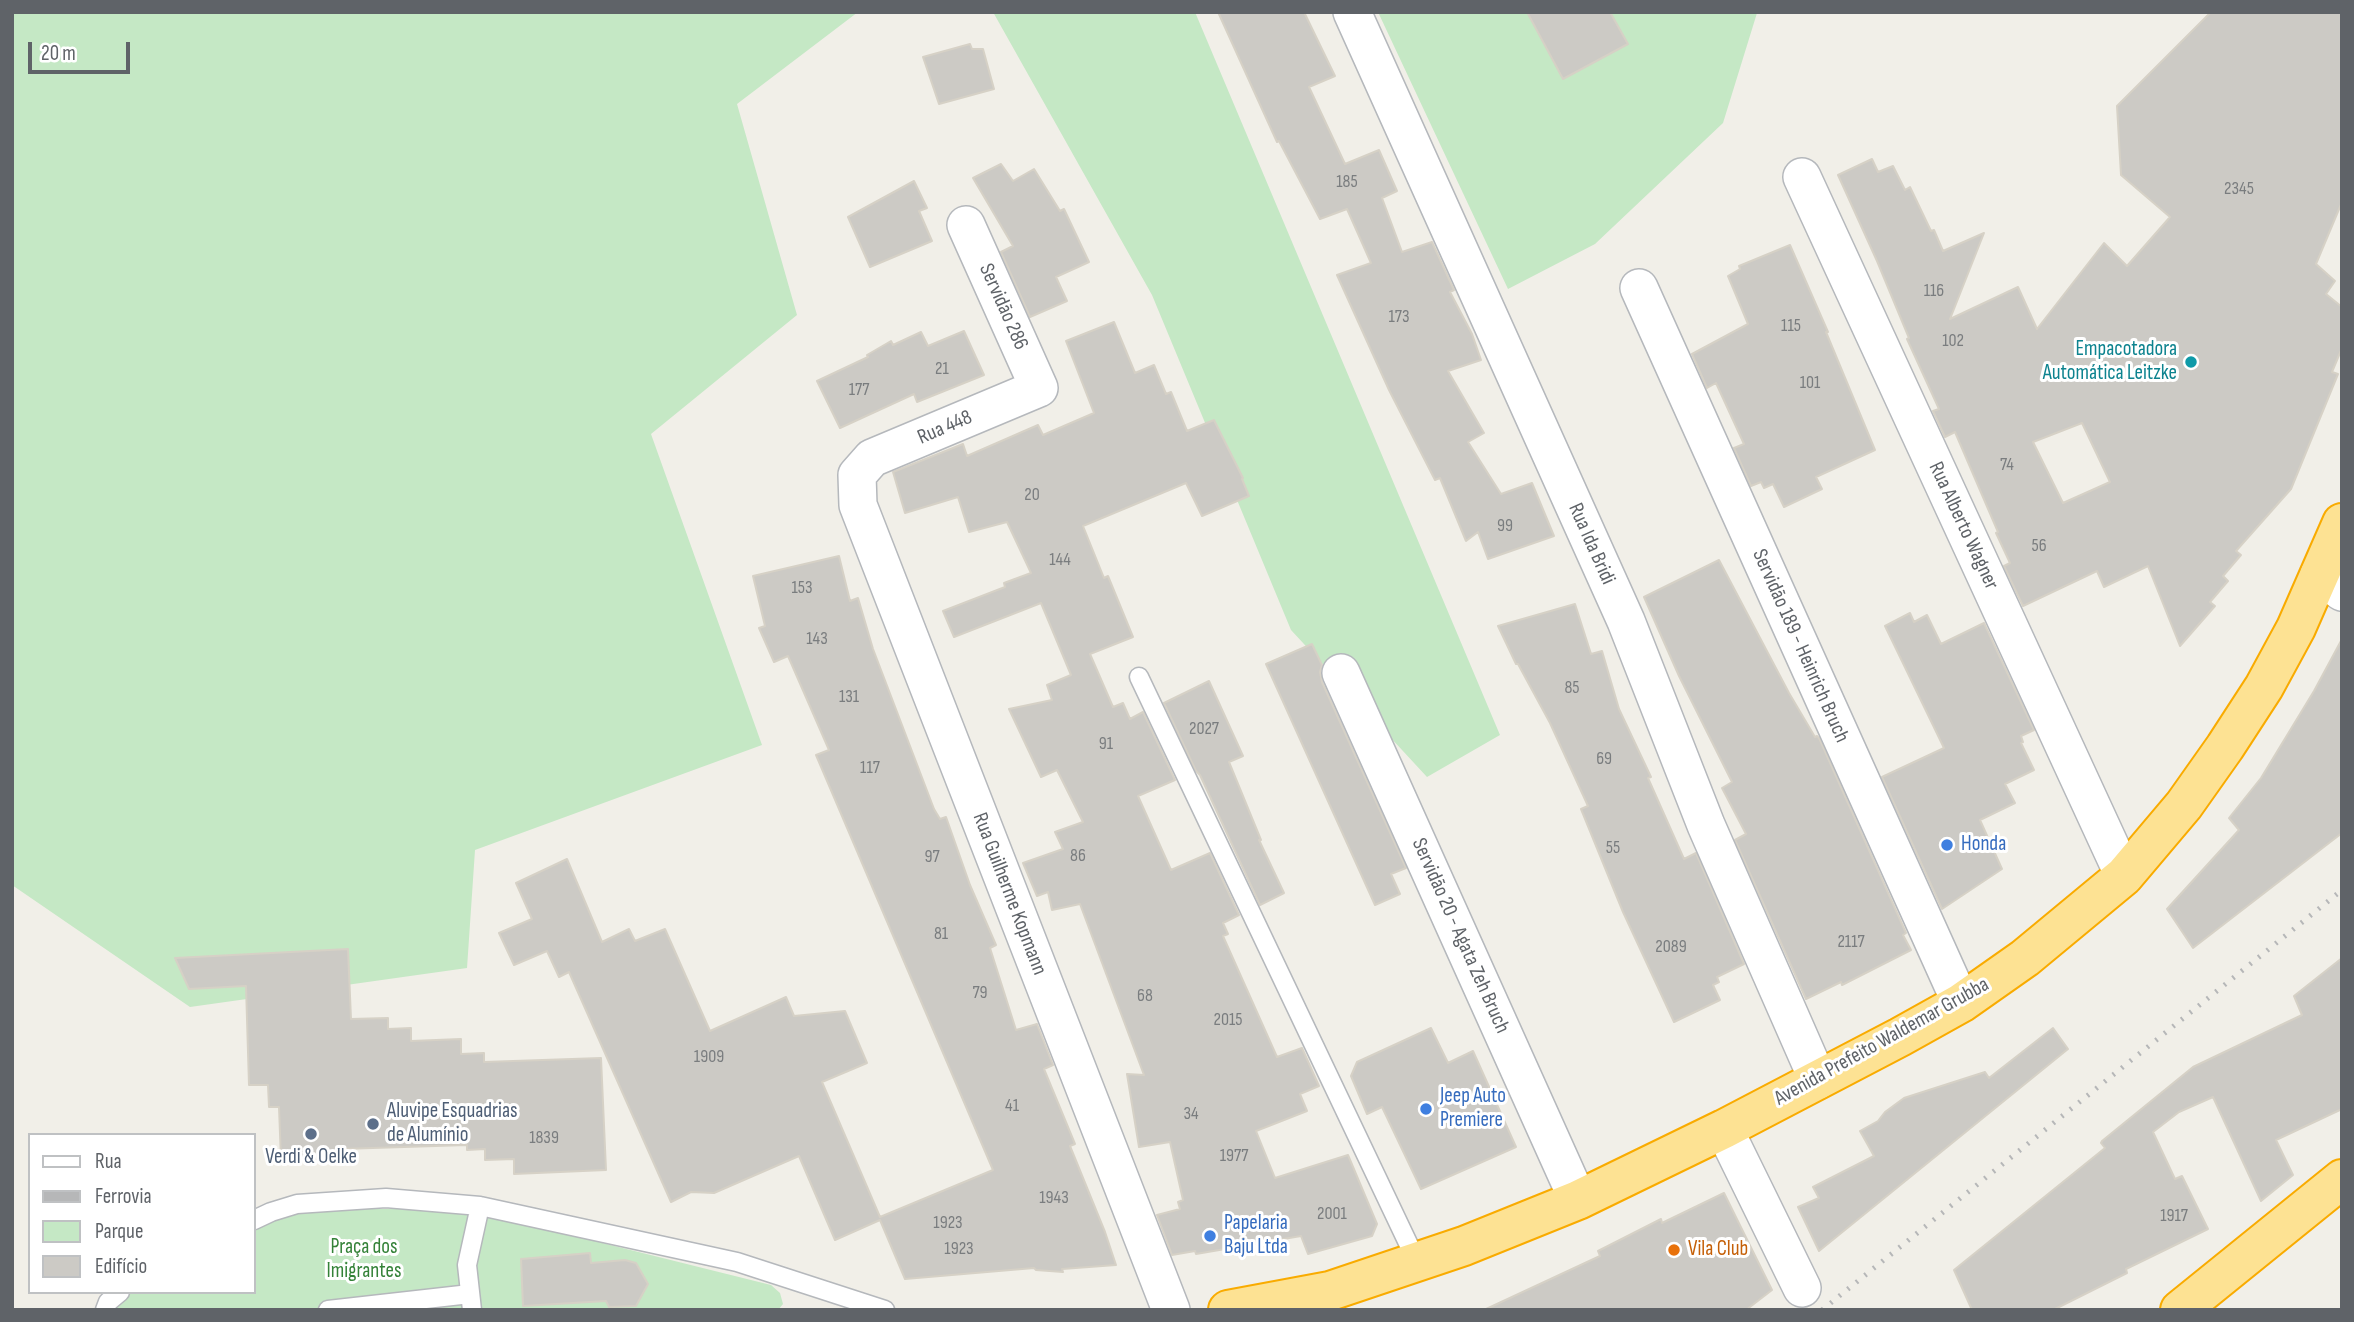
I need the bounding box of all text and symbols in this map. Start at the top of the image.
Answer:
scale bar [32,28,133,72]
text: 20 m [41,41,76,66]
house number: 185 [1336,171,1358,193]
house number: 2345 [2224,178,2254,200]
street label: Servidão 286 [973,260,1033,354]
house number: 116 [1924,280,1944,302]
house number: 173 [1388,306,1410,328]
house number: 115 [1781,315,1801,337]
house number: 102 [1942,330,1964,352]
place label: Empacotadora Automática Leitzke [2043,337,2177,387]
marker: Empacotadora Automática Leitzke [2183,354,2199,370]
house number: 21 [935,358,949,380]
house number: 101 [1800,372,1820,394]
house number: 177 [849,379,869,401]
street label: Rua 448 [914,405,976,451]
house number: 74 [2000,454,2014,476]
street label: Rua Alberto Wagner [1922,458,2004,594]
house number: 20 [1024,484,1040,506]
street label: Rua Ida Bridi [1562,499,1620,589]
house number: 99 [1497,515,1513,537]
house number: 56 [2031,535,2047,557]
street label: Servidão 189 - Heinrich Bruch [1746,545,1854,747]
house number: 144 [1049,549,1071,571]
house number: 153 [791,577,813,599]
house number: 143 [806,628,828,650]
house number: 85 [1564,677,1580,699]
house number: 131 [839,686,859,708]
house number: 2027 [1189,718,1219,740]
house number: 91 [1099,733,1113,755]
house number: 69 [1596,748,1612,770]
house number: 117 [860,757,880,779]
street label: Rua Guilherme Kopmann [966,809,1052,979]
place label: Honda [1961,832,2006,858]
street label: Servidão 20 - Agata Zeh Bruch [1406,835,1514,1037]
house number: 55 [1606,837,1620,859]
marker: Honda [1939,837,1955,853]
house number: 86 [1070,845,1086,867]
house number: 97 [924,846,940,868]
house number: 81 [934,923,948,945]
house number: 2117 [1837,931,1865,953]
house number: 2089 [1655,936,1687,958]
street label: Avenida Prefeito Waldemar Grubba [1770,972,1994,1112]
house number: 79 [972,982,988,1004]
house number: 68 [1137,985,1153,1007]
house number: 2015 [1214,1009,1242,1031]
house number: 1909 [694,1046,724,1068]
place label: Jeep Auto Premiere [1440,1084,1506,1134]
house number: 41 [1005,1095,1019,1117]
place label: Aluvipe Esquadrias de Alumínio [387,1099,518,1149]
marker: Jeep Auto Premiere [1418,1101,1434,1117]
house number: 34 [1183,1103,1199,1125]
marker: Aluvipe Esquadrias de Alumínio [365,1116,381,1132]
marker: Verdi & Oelke [303,1126,319,1142]
house number: 1839 [529,1127,559,1149]
legend [28,1133,256,1294]
place label: Verdi & Oelke [265,1145,357,1171]
house number: 1977 [1220,1145,1248,1167]
text: Rua [95,1149,122,1174]
text: Ferrovia [95,1184,152,1209]
house number: 1943 [1039,1187,1069,1209]
house number: 2001 [1317,1203,1347,1225]
house number: 1917 [2160,1205,2188,1227]
place label: Papelaria Baju Ltda [1224,1211,1288,1261]
house number: 1923 [933,1212,963,1234]
text: Parque [95,1219,143,1244]
marker: Papelaria Baju Ltda [1202,1228,1218,1244]
park label: Praça dos Imigrantes [326,1235,402,1285]
place label: Vila Club [1688,1237,1748,1263]
house number: 1923 [944,1238,974,1260]
marker: Vila Club [1666,1242,1682,1258]
text: Edifício [95,1254,147,1279]

